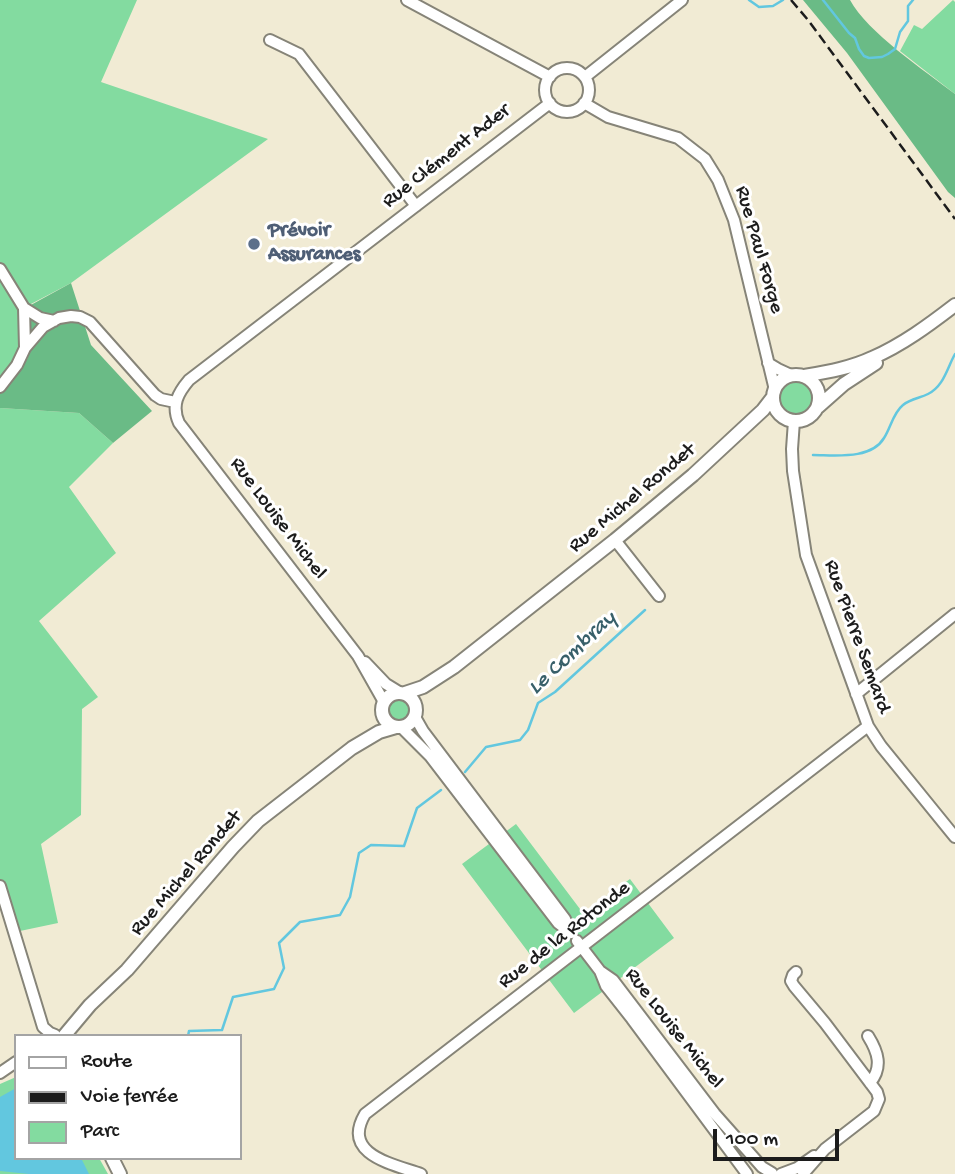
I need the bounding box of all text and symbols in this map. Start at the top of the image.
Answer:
street label: Rue Clément Ader [378,99,516,215]
street label: Rue Paul Forge [728,183,788,317]
place label: Prévoir Assurances [268,219,360,269]
marker: Prévoir Assurances [246,236,262,252]
street label: Rue Michel Rondet [564,438,702,560]
street label: Rue Louise Michel [223,453,331,585]
street label: Rue Pierre Semard [817,557,895,717]
water label: Le Combray [523,606,623,702]
street label: Rue Michel Rondet [126,806,248,942]
street label: Rue de la Rotonde [494,877,636,995]
street label: Rue Louise Michel [618,964,728,1094]
legend [14,1034,242,1160]
text: Route [81,1050,132,1075]
text: Voie ferrée [81,1085,178,1110]
scale bar [717,1114,843,1158]
text: Parc [81,1120,119,1145]
text: 100 m [726,1128,778,1153]

